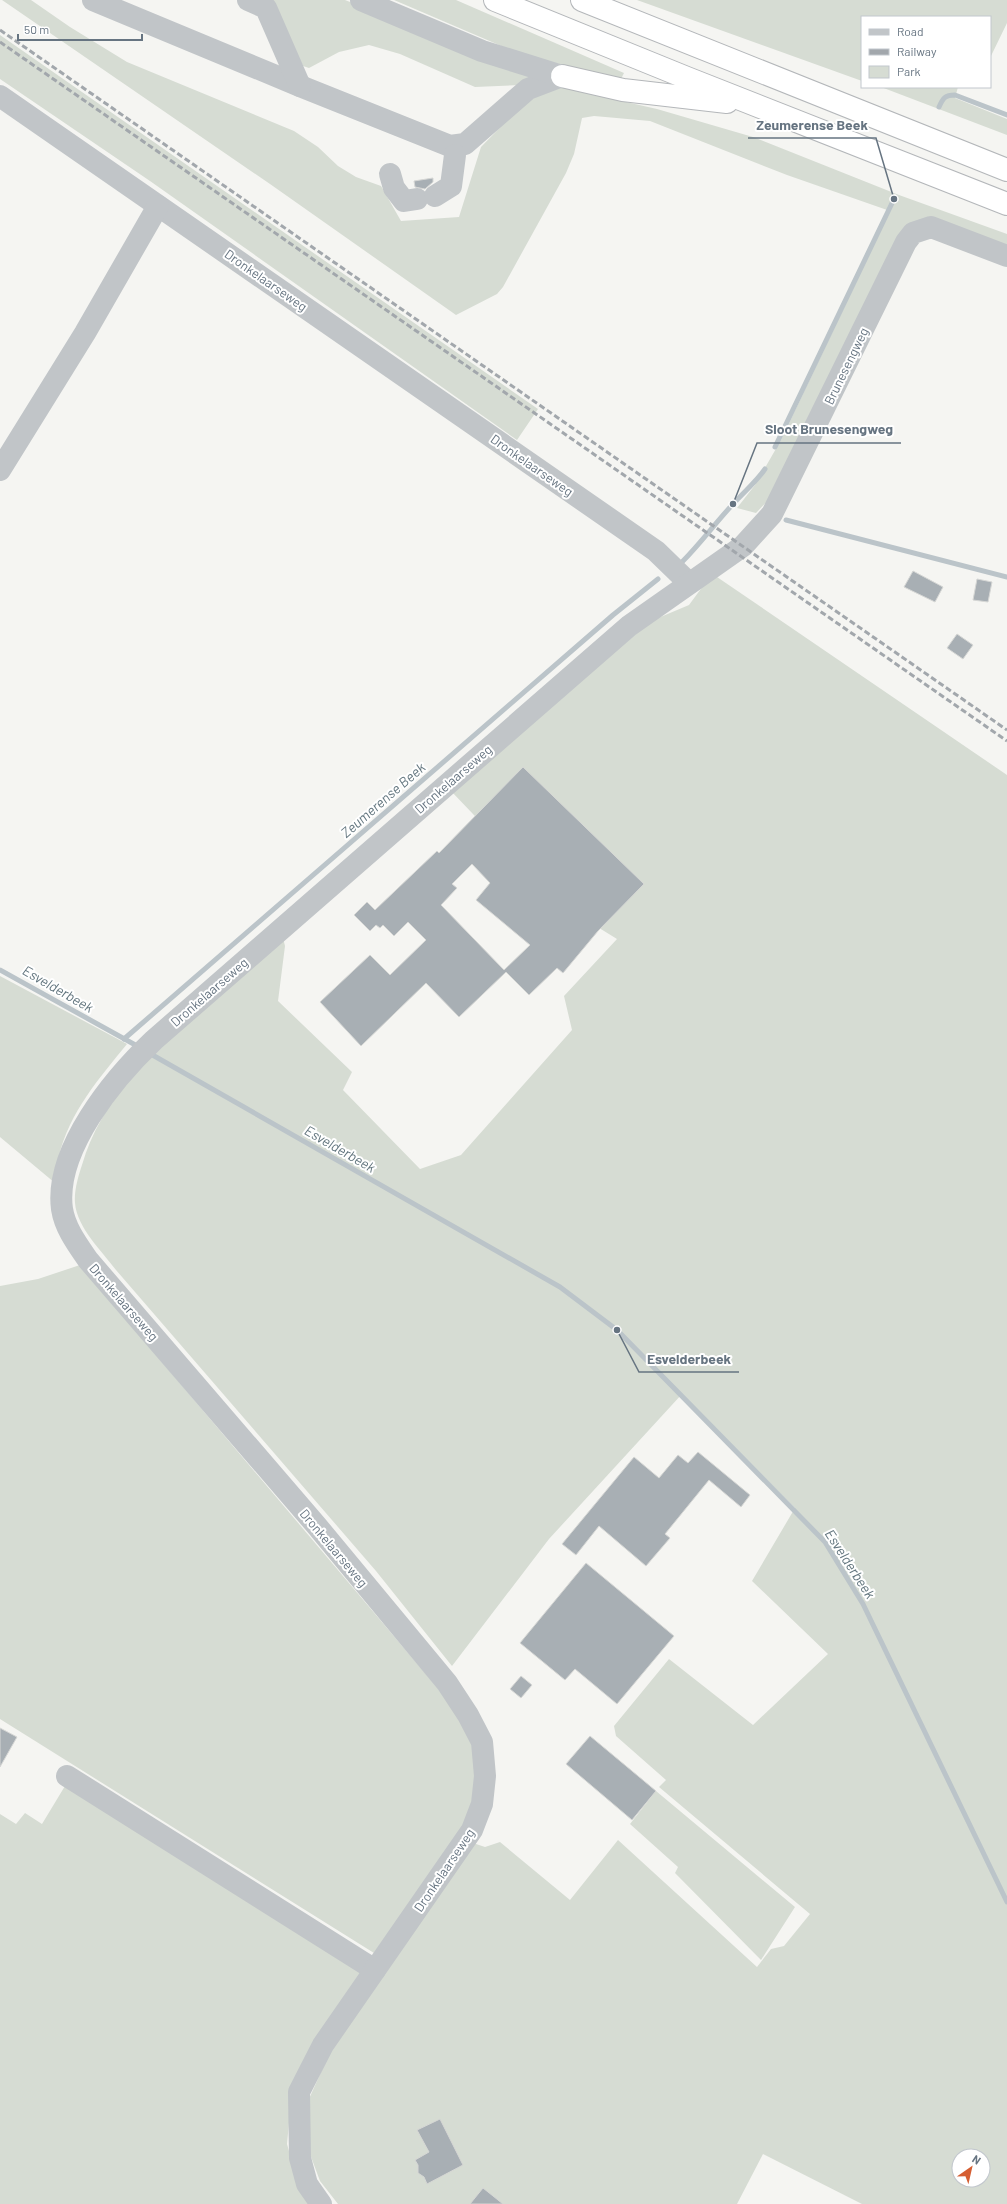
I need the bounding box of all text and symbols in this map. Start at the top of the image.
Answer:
scale bar [18,16,142,42]
legend [861,16,991,88]
text: 50 m [24,22,49,36]
text: Road [897,24,924,38]
text: Railway [897,44,937,58]
text: Park [897,64,921,78]
callout: Zeumerense Beek [748,112,876,138]
text: Zeumerense Beek [756,116,868,133]
street label: Dronkelaarseweg [222,246,310,314]
street label: Brunesengweg [820,325,872,407]
callout: Sloot Brunesengweg [757,417,901,443]
text: Sloot Brunesengweg [765,420,893,437]
street label: Dronkelaarseweg [488,431,576,499]
street label: Dronkelaarseweg [411,741,495,817]
water label: Zeumerense Beek [337,758,428,841]
street label: Dronkelaarseweg [167,954,251,1030]
water label: Esvelderbeek [20,961,97,1016]
water label: Esvelderbeek [302,1121,379,1176]
street label: Dronkelaarseweg [86,1260,162,1344]
callout: Esvelderbeek [639,1346,739,1372]
text: Esvelderbeek [647,1350,732,1367]
street label: Dronkelaarseweg [297,1506,371,1590]
water label: Esvelderbeek [822,1526,879,1602]
street label: Dronkelaarseweg [410,1825,478,1915]
north arrow [951,2148,991,2188]
text: N [970,2152,984,2167]

